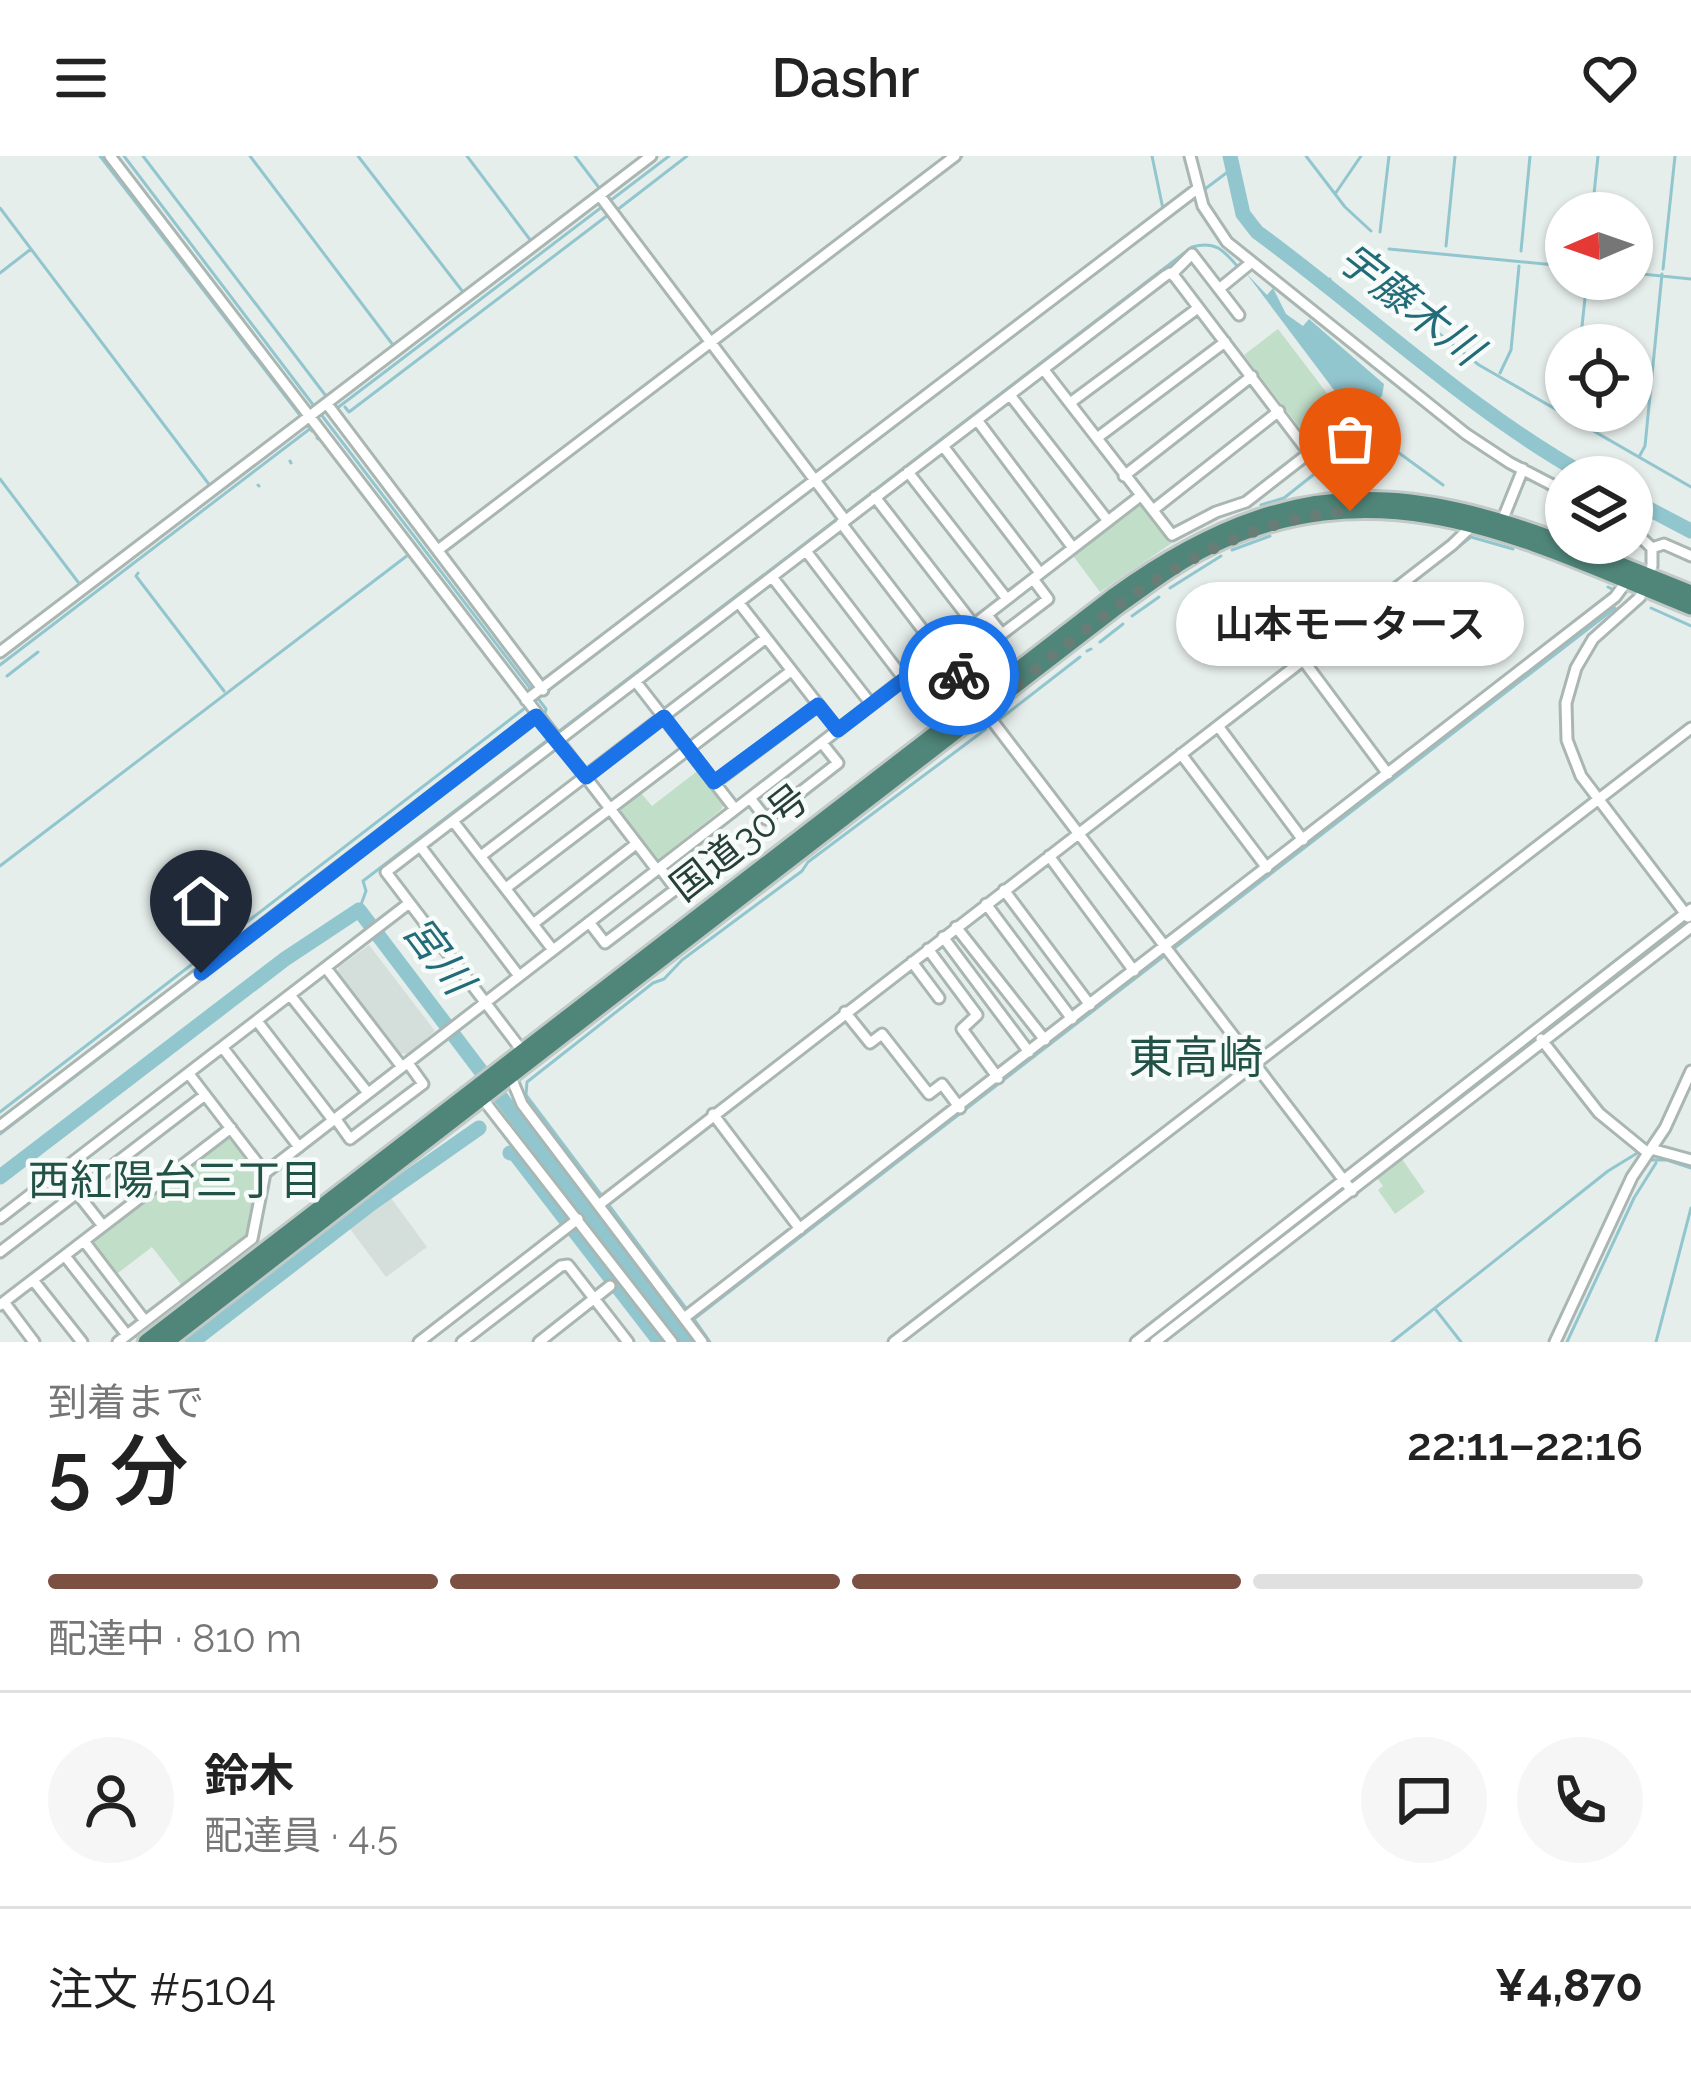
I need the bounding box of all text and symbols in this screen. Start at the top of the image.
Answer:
icon: menu [48,45,114,111]
icon: heart [1577,45,1643,111]
text: Dashr [772,46,919,110]
north arrow [1545,192,1653,300]
map controls [1545,192,1653,564]
water label: 宇藤木川 [1329,233,1494,377]
button: locate [1545,324,1653,432]
pin [1299,388,1401,511]
icon: bag [1317,406,1383,472]
button: layers [1545,456,1653,564]
callout: 山本モータース [1176,583,1524,667]
text: 山本モータース [1214,601,1486,647]
courier [899,615,1019,735]
icon: bike [926,642,992,708]
street label: 国道30号 [661,774,817,910]
pin [150,850,252,973]
icon: home [168,868,234,934]
water label: 宮川 [393,907,485,1006]
district label: 東高崎 [1128,1031,1264,1084]
district label: 西紅陽台三丁目 [28,1156,322,1205]
text: 到着まで [48,1379,204,1425]
text: 22:11–22:16 [1407,1418,1643,1471]
text: 5 分 [48,1426,188,1517]
text: 配達中 · 810 m [48,1615,302,1661]
button: person [48,1737,174,1863]
button: chat [1361,1737,1487,1863]
button: phone [1517,1737,1643,1863]
text: 鈴木 [204,1749,294,1802]
text: 配達員 · 4.5 [204,1812,398,1858]
text: ¥4,870 [1495,1959,1643,2012]
text: 注文 #5104 [48,1963,276,2016]

